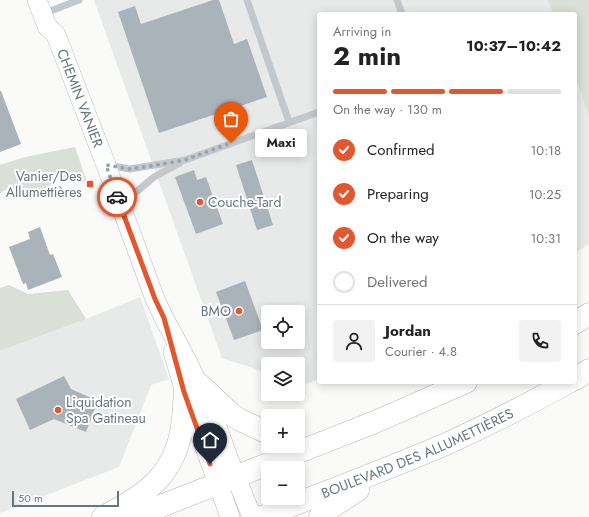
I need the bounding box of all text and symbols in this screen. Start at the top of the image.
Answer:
text: Arriving in [333,22,391,41]
text: 10:37–10:42 [466,35,561,57]
text: 2 min [333,37,401,75]
street label: CHEMIN VANIER [52,46,108,150]
text: On the way · 130 m [333,100,442,119]
pin [214,102,248,143]
icon: bag [220,108,242,130]
callout: Maxi [255,129,307,157]
text: Maxi [266,133,296,152]
icon: check [333,139,355,161]
text: Confirmed [367,139,435,161]
text: 10:18 [531,141,561,160]
place label: Vanier/Des Allumettières [6,166,82,202]
courier [97,177,137,217]
marker: Vanier/Des Allumettières [85,179,95,189]
icon: check [333,183,355,205]
text: Preparing [367,183,429,205]
text: 10:25 [529,185,561,204]
icon: car [106,186,128,208]
place label: Couche-Tard [208,192,281,212]
marker: Couche-Tard [195,197,205,207]
icon: check [333,227,355,249]
text: On the way [367,227,439,249]
text: 10:31 [531,229,561,248]
text: Delivered [367,271,428,293]
place label: BMO [201,301,231,321]
map controls [261,305,305,505]
button: locate [261,305,305,349]
marker: BMO [234,306,244,316]
button: person [333,320,375,362]
text: Jordan [385,320,431,342]
button: phone [519,320,561,362]
text: Courier · 4.8 [385,342,457,361]
button: layers [261,357,305,401]
place label: Liquidation Spa Gatineau [66,392,146,428]
street label: BOULEVARD DES ALLUMETTIÈRES [318,403,517,503]
marker: Liquidation Spa Gatineau [53,405,63,415]
button: + [261,409,305,453]
pin [193,423,227,464]
icon: home [199,429,221,451]
button: − [261,461,305,505]
scale bar [12,489,119,508]
text: 50 m [18,490,43,506]

